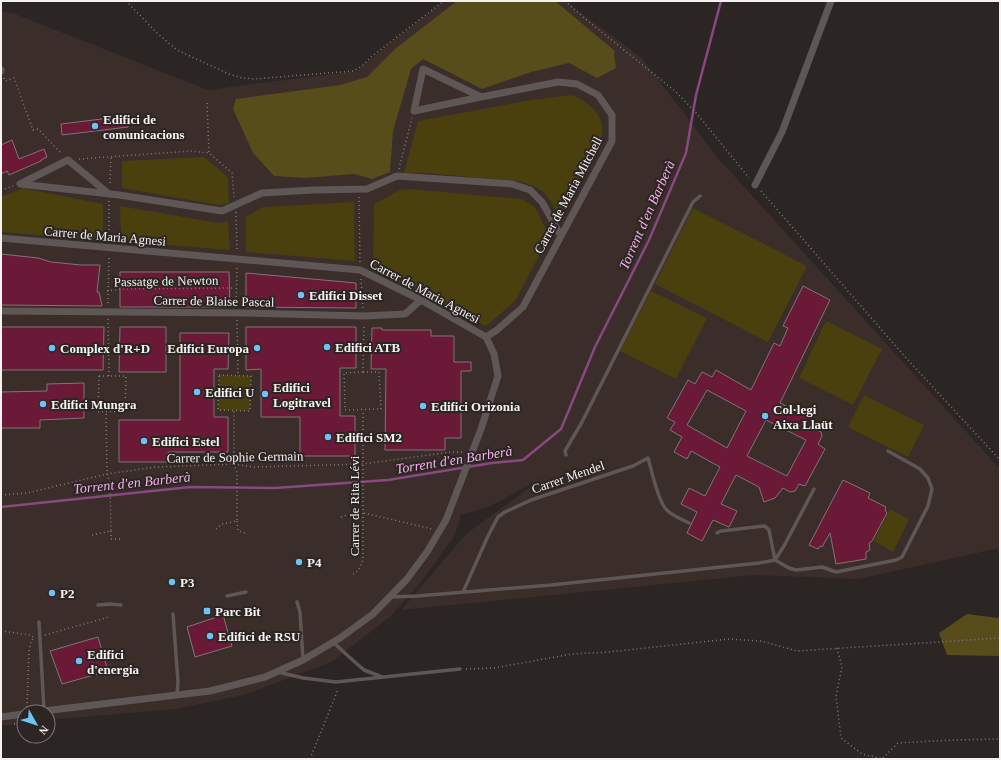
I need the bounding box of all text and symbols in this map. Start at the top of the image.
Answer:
place label: Edifici de comunicacions [103,112,185,142]
marker: Edifici de comunicacions [90,121,100,131]
street label: Carrer de Maria Mitchell [531,134,605,256]
water label: Torrent d'en Barberà [616,158,678,272]
street label: Carrer de Maria Agnesi [43,223,167,249]
street label: Carrer de Maria Agnesi [367,256,483,327]
street label: Passatge de Newton [114,273,219,289]
place label: Edifici Disset [309,288,383,303]
marker: Edifici Disset [296,290,306,300]
street label: Carrer de Blaise Pascal [153,292,275,310]
place label: Edifici ATB [335,340,400,355]
place label: Complex d'R+D [60,341,150,356]
place label: Edifici Europa [167,341,249,356]
marker: Edifici ATB [322,342,332,352]
marker: Complex d'R+D [47,343,57,353]
marker: Edifici Europa [252,343,262,353]
place label: Edifici Logitravel [273,380,331,410]
place label: Edifici U [205,385,255,400]
marker: Edifici U [192,387,202,397]
marker: Edifici Logitravel [260,389,270,399]
place label: Edifici Mungra [51,397,137,412]
marker: Edifici Mungra [38,399,48,409]
place label: Edifici Orizonia [431,399,521,414]
marker: Edifici Orizonia [418,401,428,411]
place label: Col·legi Aixa Llaüt [773,402,833,432]
marker: Col·legi Aixa Llaüt [760,411,770,421]
place label: Edifici SM2 [336,430,402,445]
marker: Edifici SM2 [323,432,333,442]
place label: Edifici Estel [152,434,220,449]
marker: Edifici Estel [139,436,149,446]
water label: Torrent d'en Barberà [395,443,513,477]
street label: Carrer de Sophie Germain [166,448,304,466]
street label: Carrer de Rita Lévi [347,455,362,556]
street label: Carrer Mendel [530,457,607,496]
water label: Torrent d'en Barberà [73,469,191,497]
place label: P4 [307,555,322,570]
marker: P4 [294,557,304,567]
place label: P3 [180,575,195,590]
marker: P3 [167,577,177,587]
place label: P2 [60,586,74,601]
marker: P2 [47,588,57,598]
place label: Parc Bit [215,604,261,619]
marker: Parc Bit [202,606,212,616]
place label: Edifici de RSU [218,629,301,644]
marker: Edifici de RSU [205,631,215,641]
place label: Edifici d'energia [87,647,139,677]
marker: Edifici d'energia [74,656,84,666]
north arrow [16,704,56,744]
text: N [37,723,51,737]

